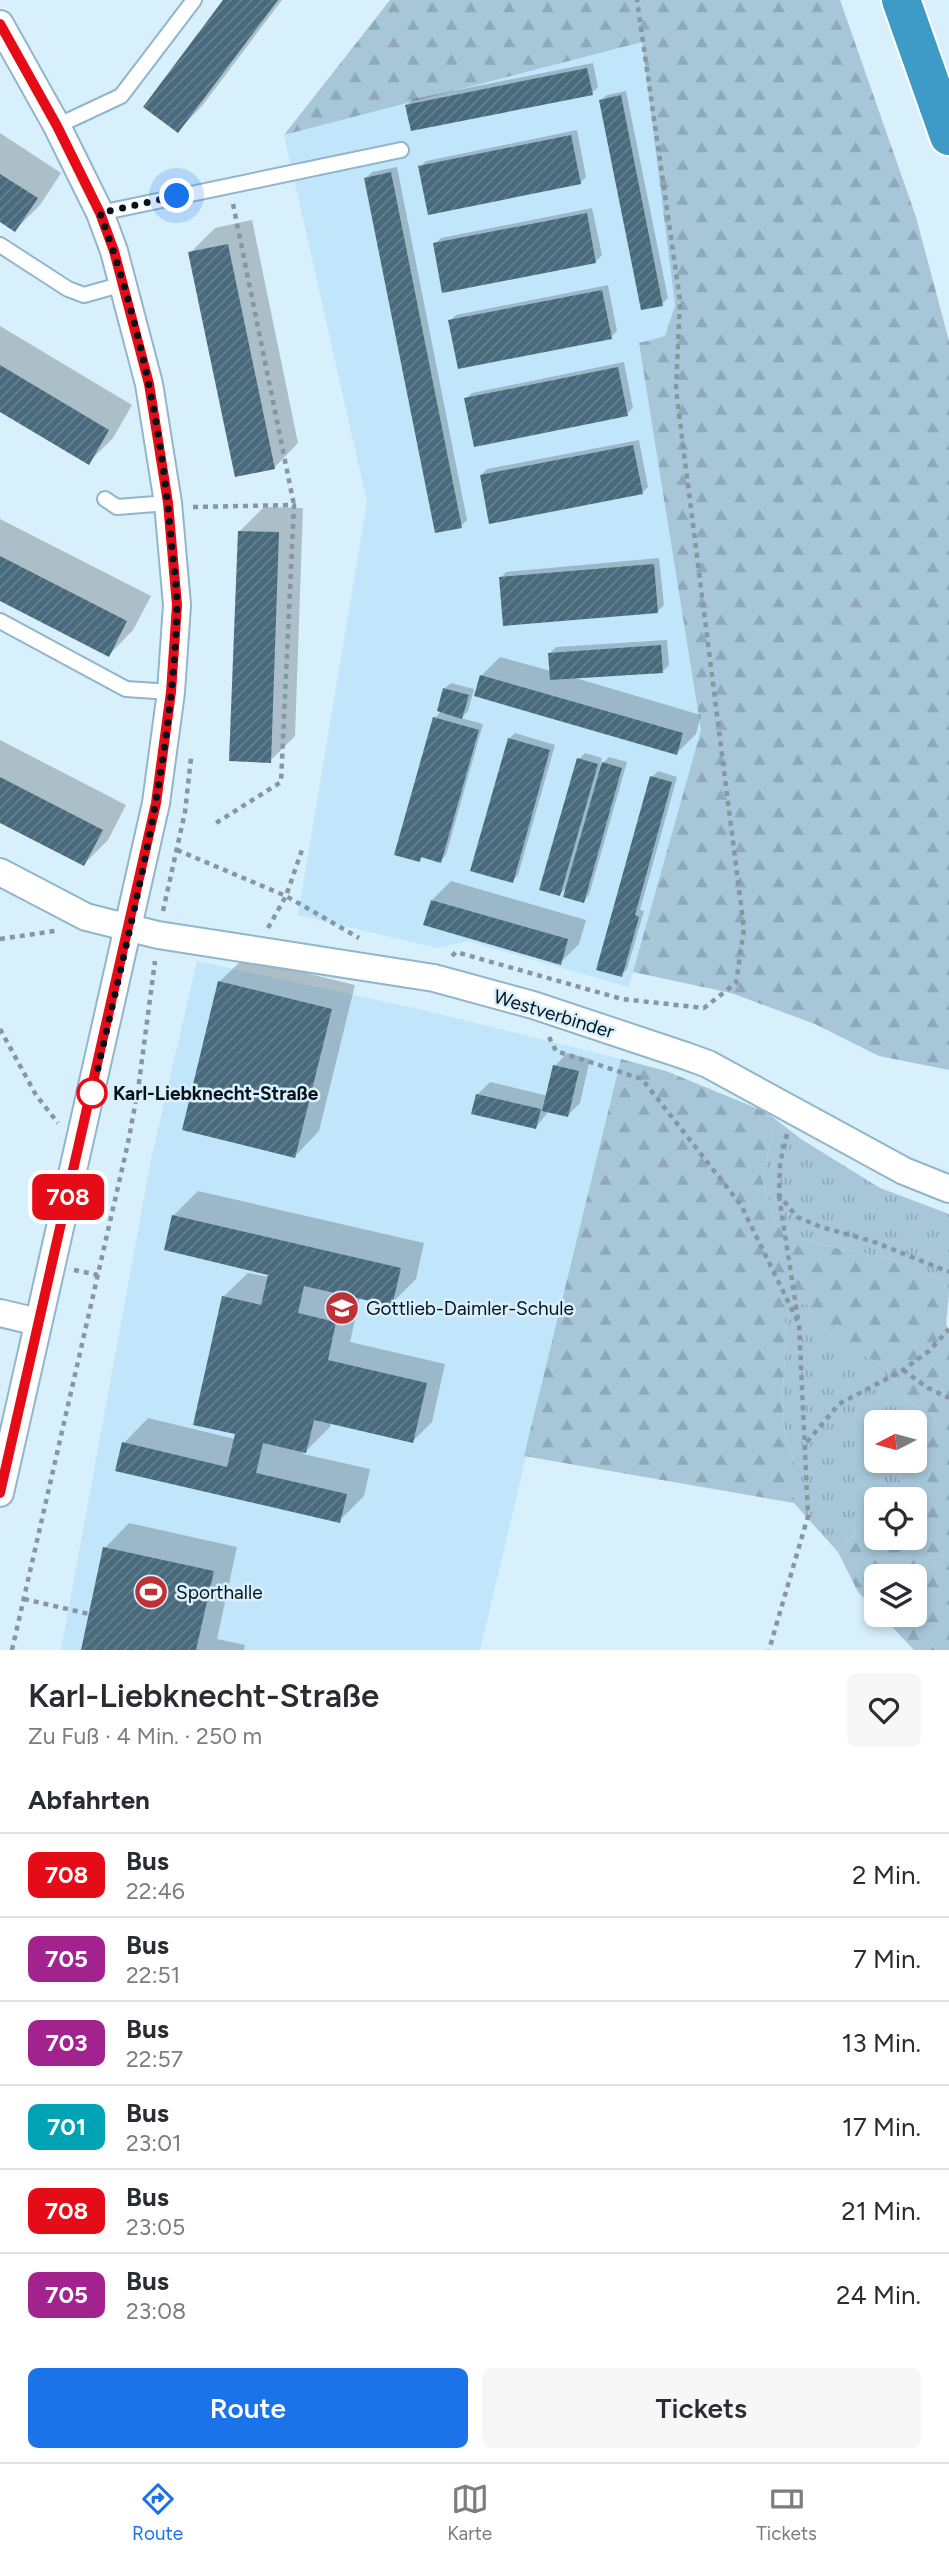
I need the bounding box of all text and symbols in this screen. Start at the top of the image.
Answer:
your location [159,178,194,213]
street label: Westverbinder [491,985,617,1043]
marker: Karl-Liebknecht-Straße [77,1078,107,1108]
place label: Karl-Liebknecht-Straße [113,1082,319,1105]
line badge: 708 [28,1174,108,1220]
text: 708 [46,1182,90,1211]
school or university icon: Gottlieb-Daimler-Schule [323,1289,361,1327]
place label: Gottlieb-Daimler-Schule [366,1297,574,1320]
north arrow [864,1410,928,1474]
map controls [864,1410,927,1627]
button: locate [864,1487,927,1550]
button: layers [864,1564,927,1627]
sports icon: Sporthalle [132,1573,170,1611]
place label: Sporthalle [176,1581,263,1604]
button: heart [847,1673,921,1747]
text: Karl-Liebknecht-Straße [28,1676,379,1715]
text: Zu Fuß · 4 Min. · 250 m [28,1722,262,1750]
text: Abfahrten [28,1784,150,1816]
text: Bus [126,1845,169,1877]
text: 2 Min. [852,1859,921,1891]
text: 708 [45,1860,88,1889]
text: 22:46 [126,1877,185,1905]
text: Bus [126,1929,169,1961]
text: 7 Min. [853,1943,921,1975]
text: 705 [45,1944,88,1973]
text: 22:51 [126,1961,180,1989]
text: Bus [126,2013,169,2045]
text: 13 Min. [842,2027,921,2059]
text: 703 [45,2028,88,2057]
text: 22:57 [126,2045,183,2073]
text: Bus [126,2097,169,2129]
text: 17 Min. [842,2111,921,2143]
text: 701 [47,2112,86,2141]
text: 23:01 [126,2129,181,2157]
text: Bus [126,2181,169,2213]
text: 21 Min. [841,2195,921,2227]
text: 708 [45,2196,88,2225]
text: 23:05 [126,2213,185,2241]
text: Bus [126,2265,169,2297]
text: 24 Min. [836,2279,921,2311]
text: 705 [45,2280,88,2309]
text: 23:08 [126,2297,186,2325]
button: Route [28,2368,468,2448]
button: Tickets [482,2368,921,2448]
tab: Route [132,2480,183,2545]
tab: Karte [447,2480,492,2545]
tab: Tickets [756,2480,817,2545]

